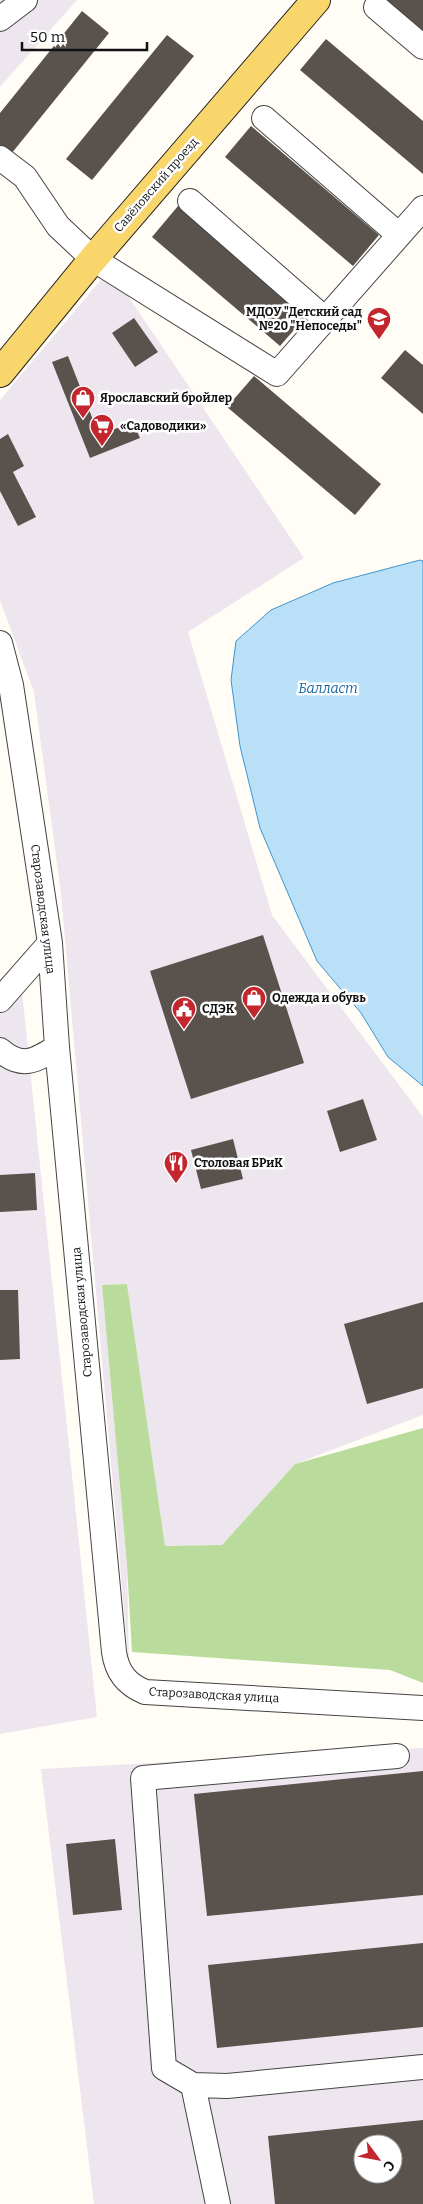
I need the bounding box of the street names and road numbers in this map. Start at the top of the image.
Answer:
street label: Савёловский проезд [111,135,201,235]
street label: Старозаводская улица [28,843,58,975]
street label: Старозаводская улица [69,1246,95,1378]
street label: Старозаводская улица [148,1685,280,1705]

